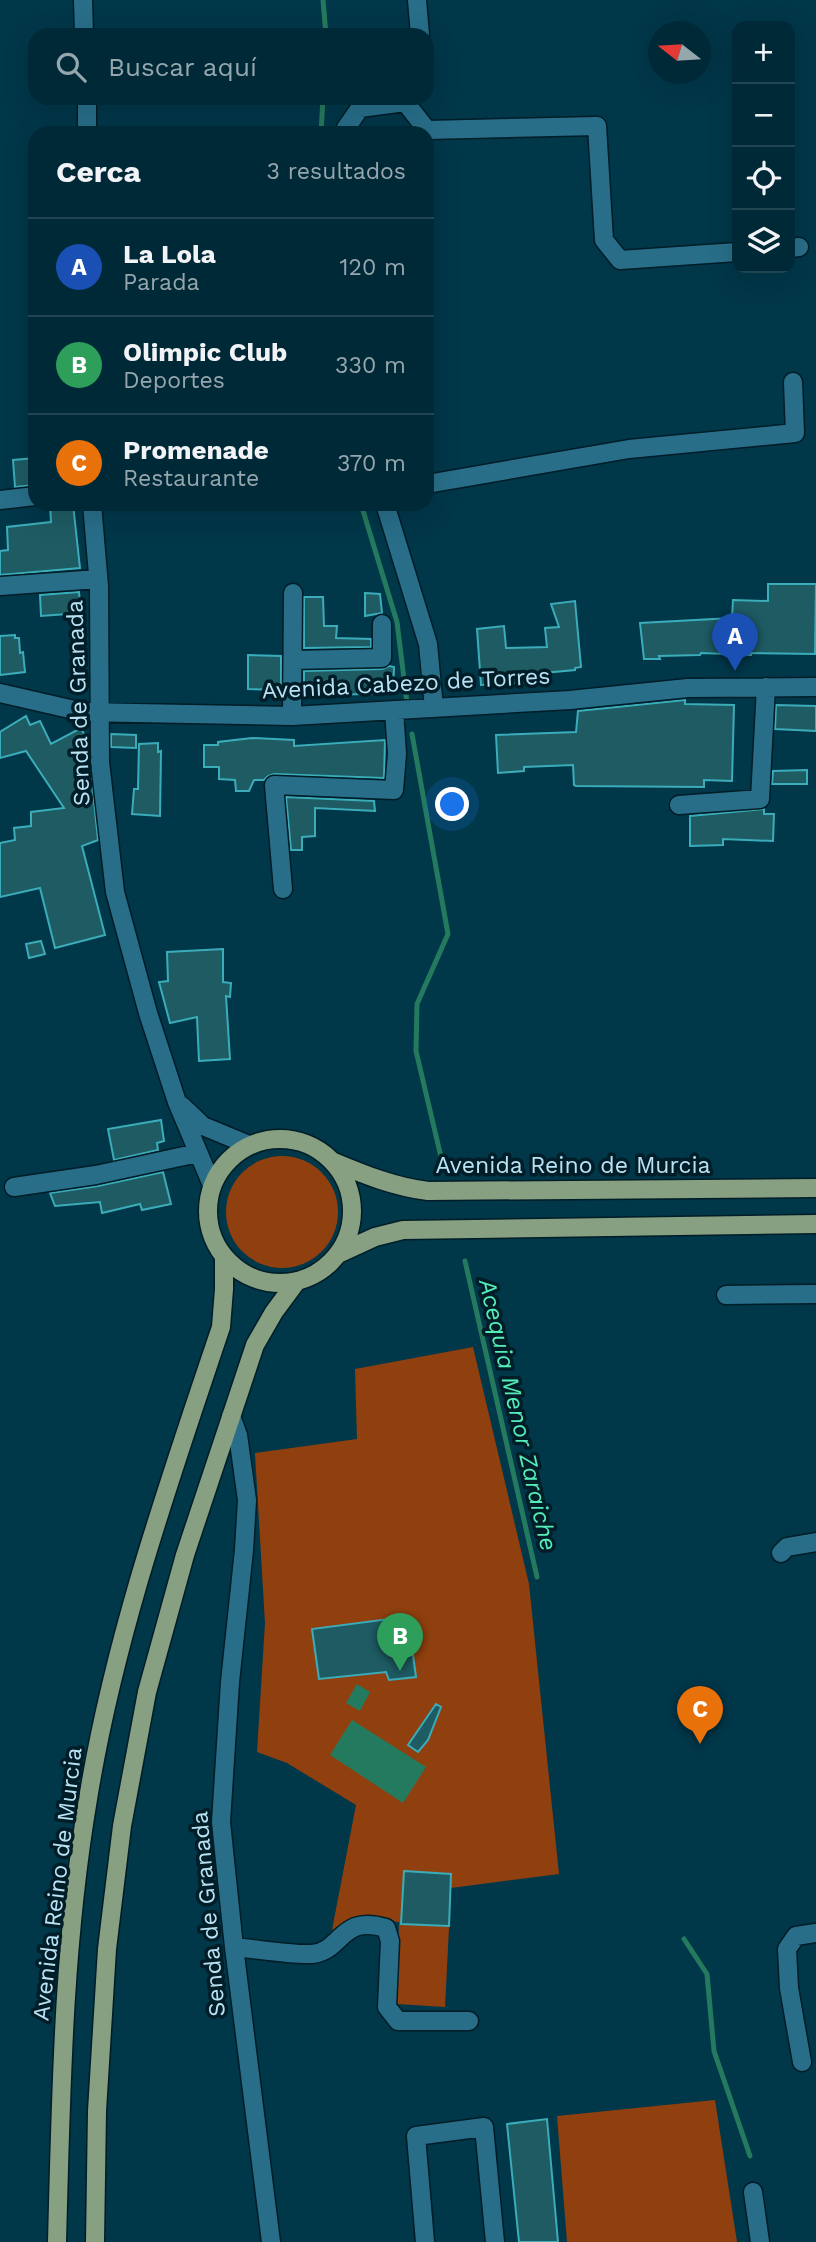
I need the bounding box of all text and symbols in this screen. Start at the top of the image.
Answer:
north arrow [648,21,711,84]
map controls [732,21,795,273]
button: + [732,21,795,84]
search box [28,28,434,105]
icon: search [52,48,90,86]
text: Buscar aquí [108,52,257,82]
button: − [732,84,795,147]
button: locate [732,147,795,210]
text: Cerca [56,154,141,189]
text: 3 resultados [267,158,406,185]
button: layers [732,210,795,273]
text: La Lola [123,239,216,269]
text: A [71,254,87,281]
text: 120 m [340,254,406,281]
text: Parada [123,269,200,296]
text: Olimpic Club [123,337,287,367]
text: B [71,352,87,379]
text: 330 m [335,352,406,379]
text: Deportes [123,367,225,394]
text: Promenade [123,435,269,465]
text: C [71,450,87,477]
text: 370 m [337,450,406,477]
text: Restaurante [123,465,259,492]
street label: Senda de Granada [61,600,96,806]
pin: A [712,613,758,671]
street label: Avenida Cabezo de Torres [261,662,551,705]
your location [435,787,469,821]
street label: Avenida Reino de Murcia [435,1152,711,1179]
water label: Acequia Menor Zaraiche [473,1275,563,1554]
pin: B [377,1613,423,1671]
pin: C [677,1686,723,1744]
street label: Avenida Reino de Murcia [27,1746,88,2022]
street label: Senda de Granada [186,1810,231,2018]

